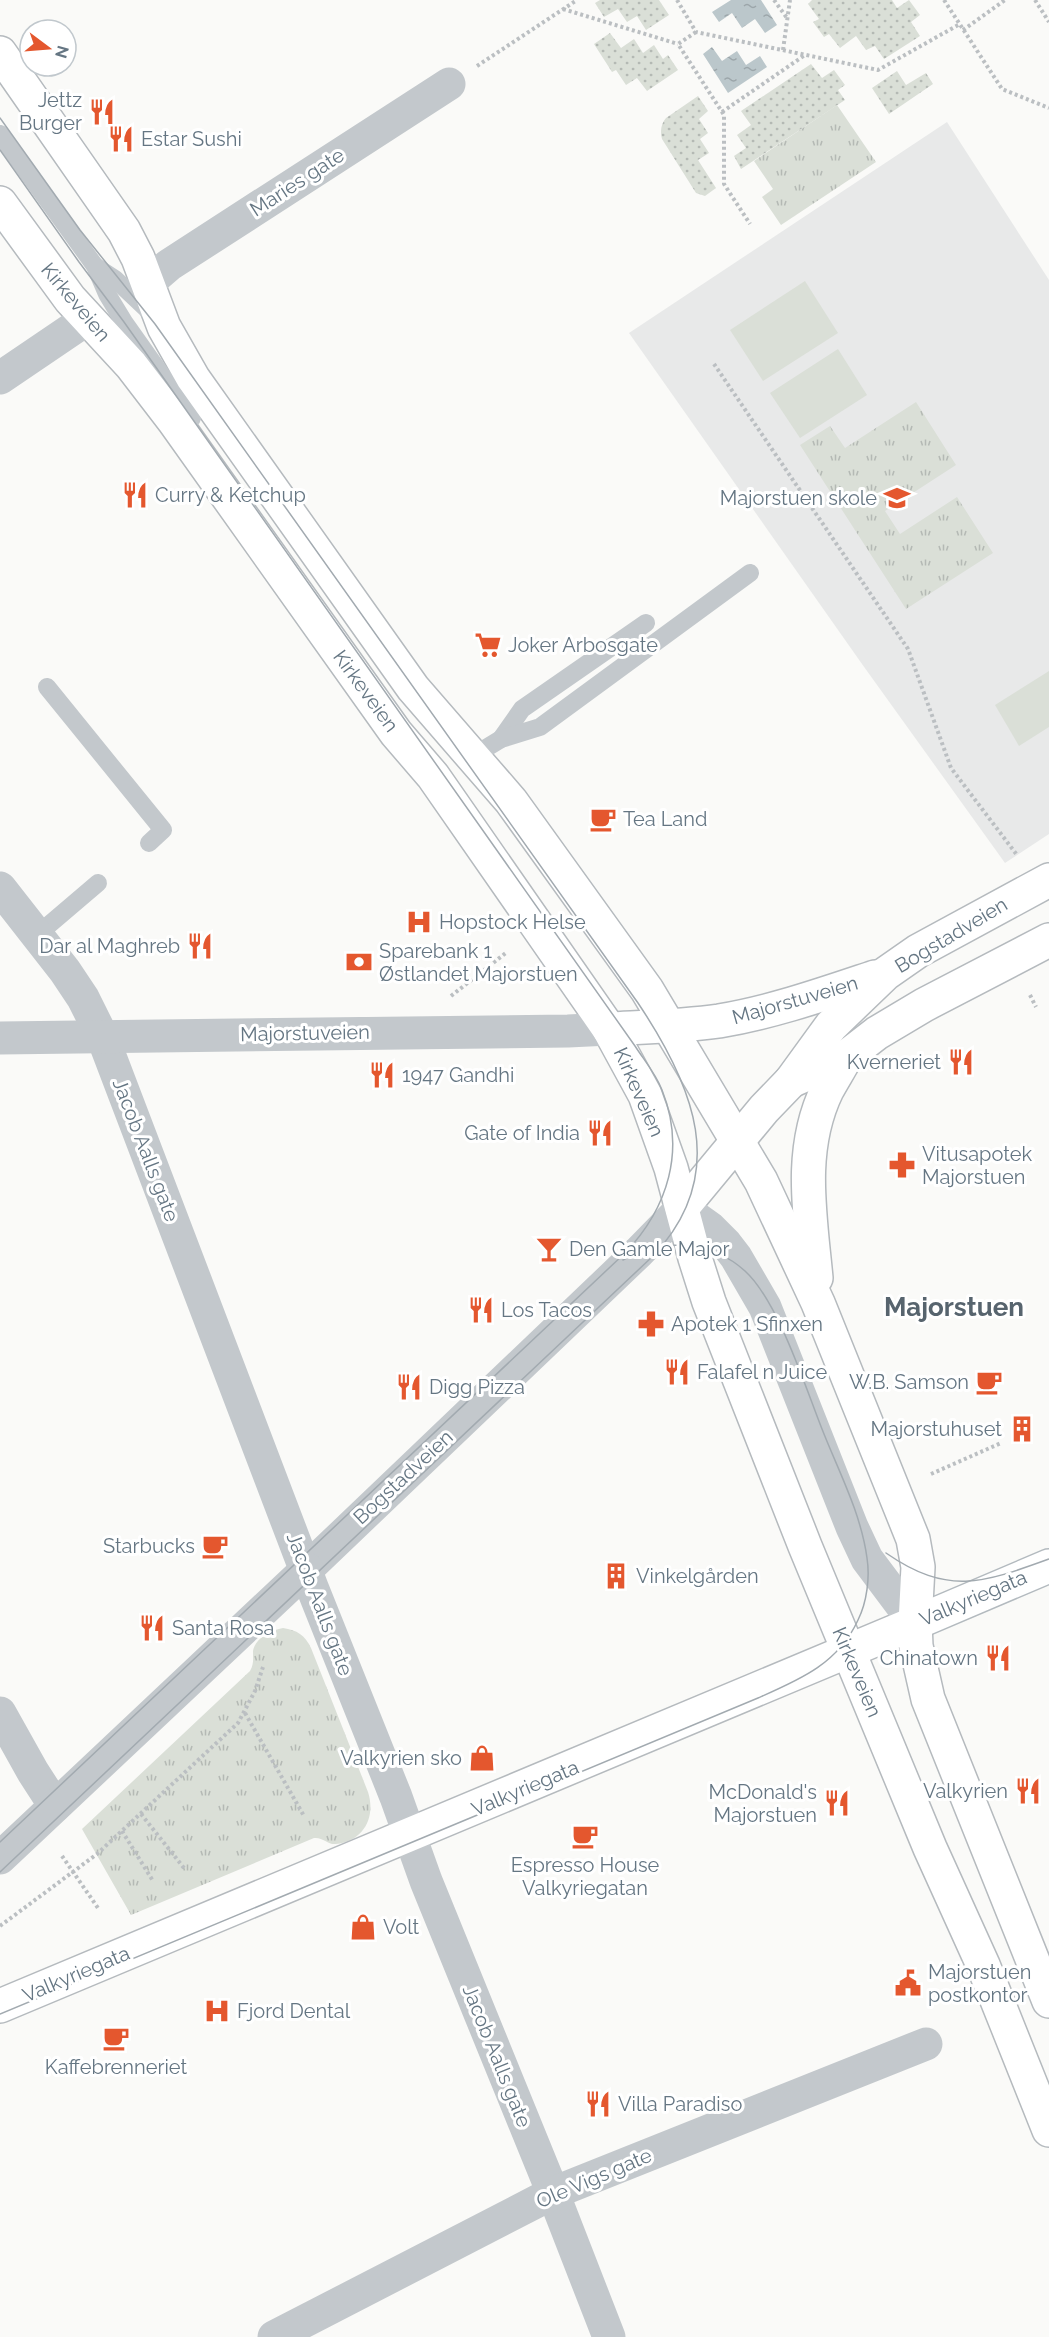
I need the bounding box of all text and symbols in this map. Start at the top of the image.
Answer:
north arrow [18,18,78,78]
text: N [51,44,73,60]
place label: Jettz Burger [19,88,82,135]
restaurant icon: Jettz Burger [87,97,117,127]
restaurant icon: Estar Sushi [106,124,136,154]
place label: Estar Sushi [141,127,242,151]
street label: Maries gate [245,142,349,221]
street label: Kirkeveien [36,258,116,346]
restaurant icon: Curry & Ketchup [120,480,150,510]
place label: Curry & Ketchup [155,483,306,507]
school or university icon: Majorstuen skole [882,483,912,513]
place label: Majorstuen skole [720,486,877,510]
supermarket icon: Joker Arbosgate [473,630,503,660]
place label: Joker Arbosgate [508,633,658,657]
street label: Kirkeveien [328,645,404,737]
cafe icon: Tea Land [588,804,618,834]
place label: Tea Land [623,807,707,831]
street label: Bogstadveien [890,892,1012,978]
hospital icon: Hopstock Helse [404,907,434,937]
place label: Hopstock Helse [439,910,586,934]
restaurant icon: Dar al Maghreb [185,931,215,961]
place label: Dar al Maghreb [39,934,180,958]
place label: Sparebank 1 Østlandet Majorstuen [379,939,578,986]
bank icon: Sparebank 1 Østlandet Majorstuen [344,947,374,977]
street label: Majorstuveien [729,971,861,1029]
street label: Majorstuveien [240,1020,370,1046]
street label: Kirkeveien [609,1043,669,1141]
restaurant icon: Kverneriet [946,1047,976,1077]
place label: Kverneriet [847,1050,941,1074]
restaurant icon: 1947 Gandhi [367,1060,397,1090]
place label: 1947 Gandhi [402,1063,514,1087]
street label: Jacob Aalls gate [108,1075,184,1225]
restaurant icon: Gate of India [585,1118,615,1148]
place label: Gate of India [464,1121,580,1145]
place label: Vitusapotek Majorstuen [922,1142,1032,1189]
pharmacy icon: Vitusapotek Majorstuen [887,1150,917,1180]
bar icon: Den Gamle Major [534,1234,564,1264]
place label: Den Gamle Major [569,1237,729,1261]
district label: Majorstuen [884,1292,1024,1322]
restaurant icon: Los Tacos [466,1295,496,1325]
place label: Los Tacos [501,1298,592,1322]
pharmacy icon: Apotek 1 Sfinxen [636,1309,666,1339]
place label: Apotek 1 Sfinxen [671,1312,823,1336]
restaurant icon: Falafel n Juice [662,1357,692,1387]
place label: Falafel n Juice [697,1360,827,1384]
cafe icon: W.B. Samson [974,1367,1004,1397]
place label: W.B. Samson [849,1370,969,1394]
restaurant icon: Digg Pizza [394,1372,424,1402]
place label: Digg Pizza [429,1375,525,1399]
building icon: Majorstuhuset [1007,1414,1037,1444]
place label: Majorstuhuset [870,1417,1002,1441]
street label: Bogstadveien [348,1425,458,1529]
street label: Jacob Aalls gate [282,1529,358,1679]
cafe icon: Starbucks [200,1531,230,1561]
place label: Starbucks [103,1534,195,1558]
building icon: Vinkelgården [601,1561,631,1591]
place label: Vinkelgården [636,1564,759,1588]
street label: Valkyriegata [916,1565,1030,1631]
restaurant icon: Santa Rosa [137,1613,167,1643]
place label: Santa Rosa [172,1616,275,1640]
street label: Kirkeveien [827,1623,887,1721]
restaurant icon: Chinatown [983,1643,1013,1673]
place label: Chinatown [880,1646,978,1670]
shop icon: Valkyrien sko [467,1743,497,1773]
place label: Valkyrien sko [340,1746,462,1770]
street label: Valkyriegata [468,1755,582,1821]
restaurant icon: Valkyrien [1013,1776,1043,1806]
place label: Valkyrien [923,1779,1008,1803]
place label: McDonald's Majorstuen [709,1780,817,1827]
restaurant icon: McDonald's Majorstuen [822,1788,852,1818]
cafe icon: Espresso House Valkyriegatan [570,1821,600,1851]
place label: Espresso House Valkyriegatan [511,1853,660,1900]
shop icon: Volt [348,1912,378,1942]
place label: Volt [383,1915,420,1939]
street label: Valkyriegata [19,1941,133,2007]
place label: Majorstuen postkontor [928,1960,1031,2007]
public building icon: Majorstuen postkontor [893,1968,923,1998]
street label: Jacob Aalls gate [458,1981,537,2131]
hospital icon: Fjord Dental [202,1996,232,2026]
place label: Fjord Dental [237,1999,351,2023]
cafe icon: Kaffebrenneriet [101,2023,131,2053]
place label: Kaffebrenneriet [45,2055,187,2079]
restaurant icon: Villa Paradiso [583,2089,613,2119]
place label: Villa Paradiso [618,2092,742,2116]
street label: Ole Vigs gate [533,2143,656,2213]

